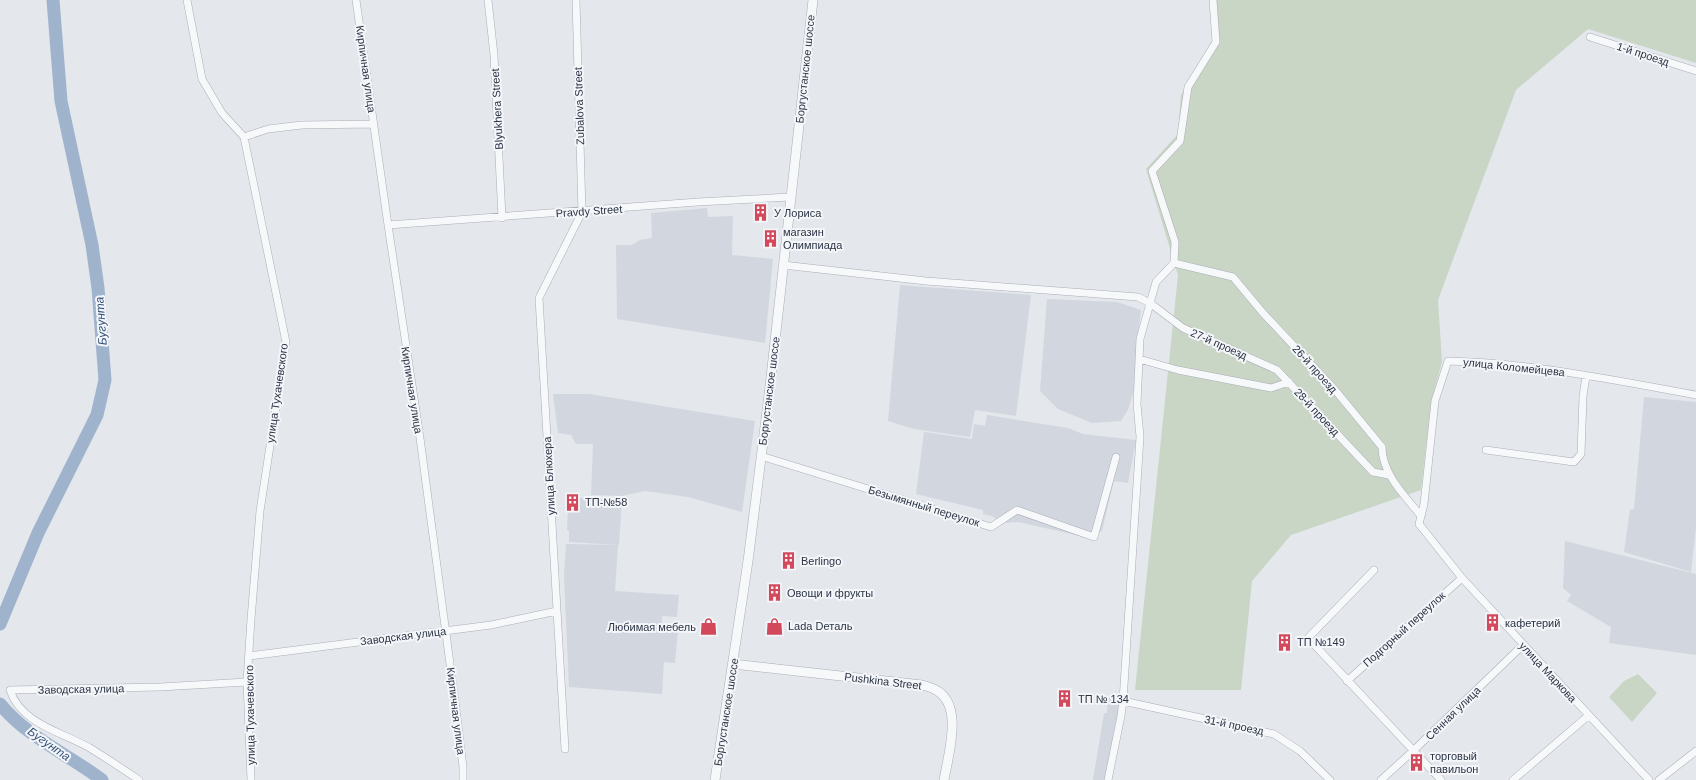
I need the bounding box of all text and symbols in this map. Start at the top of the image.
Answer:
street label: Боргустанское шоссе [793,14,817,124]
street label: Кирпичная улица [354,25,378,114]
street label: 1-й проезд [1615,40,1671,68]
street label: Zubalova Street [572,67,586,145]
street label: Blyukhera Street [489,68,505,150]
street label: Pravdy Street [555,203,623,219]
building icon: У Лориса [751,203,771,223]
place label: У Лориса [774,207,822,219]
place label: магазин Олимпиада [783,226,843,251]
building icon: магазин Олимпиада [760,228,780,248]
water label: Бугунта [92,296,110,346]
street label: 27-й проезд [1189,326,1250,362]
street label: Боргустанское шоссе [756,336,782,446]
street label: улица Тухачевского [264,343,290,443]
street label: 26-й проезд [1290,343,1340,396]
street label: Кирпичная улица [399,346,425,435]
street label: улица Коломейцева [1463,356,1566,378]
street label: 28-й проезд [1292,386,1342,439]
street label: улица Блюхера [541,436,557,516]
street label: Безымянный переулок [867,483,981,529]
building icon: ТП-№58 [562,492,582,512]
place label: ТП-№58 [585,496,627,508]
building icon: Berlingo [778,551,798,571]
place label: Berlingo [801,555,841,567]
building icon: Овощи и фрукты [764,583,784,603]
place label: Овощи и фрукты [787,587,873,599]
street label: Подгорный переулок [1360,589,1448,669]
building icon: кафетерий [1482,613,1502,633]
shop icon: Lada Dеталь [765,616,785,636]
shop icon: Любимая мебель [699,617,719,637]
place label: кафетерий [1505,617,1560,629]
place label: Lada Dеталь [788,620,853,632]
place label: Любимая мебель [608,621,696,633]
street label: Заводская улица [359,625,448,647]
building icon: ТП №149 [1274,632,1294,652]
place label: ТП №149 [1297,636,1345,648]
street label: улица Маркова [1517,639,1579,705]
street label: Боргустанское шоссе [712,657,740,767]
street label: улица Тухачевского [243,665,257,765]
street label: Кирпичная улица [445,667,467,756]
street label: Pushkina Street [844,670,922,692]
street label: Заводская улица [38,682,125,696]
street label: Сенная улица [1423,683,1484,742]
building icon: ТП № 134 [1055,689,1075,709]
place label: ТП № 134 [1078,693,1129,705]
street label: 31-й проезд [1203,713,1265,737]
water label: Бугунта [25,724,73,764]
place label: торговый павильон [1430,750,1478,775]
building icon: торговый павильон [1407,752,1427,772]

